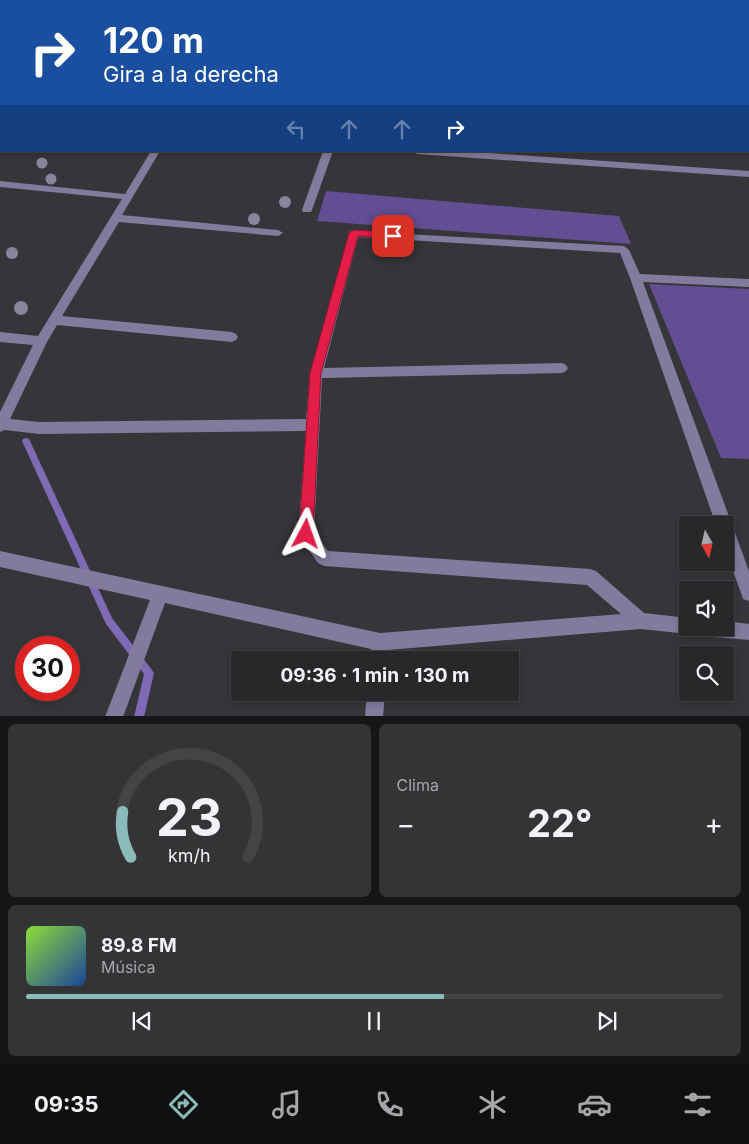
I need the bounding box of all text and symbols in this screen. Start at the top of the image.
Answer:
text: 120 m [103,19,204,61]
icon: right [20,20,85,85]
text: Gira a la derecha [103,61,279,87]
icon: left [282,115,310,143]
icon: ahead [335,115,363,143]
icon: ahead [388,115,416,143]
icon: right [441,115,469,143]
pin [372,215,414,257]
icon: arrive [379,222,407,250]
position arrow [279,507,331,559]
north arrow [679,516,734,571]
map controls [679,516,734,701]
button: sound [679,581,734,636]
speed limit sign: 30 [15,636,80,701]
button: search [679,646,734,701]
text: 09:36 · 1 min · 130 m [281,664,469,687]
text: Clima [397,775,439,795]
text: 23 [156,786,222,849]
text: 22° [527,800,592,846]
text: − [397,807,415,841]
text: + [704,807,723,841]
text: km/h [168,845,210,866]
text: 89.8 FM [101,934,177,957]
text: Música [101,957,156,977]
icon: previous [128,1007,156,1035]
icon: pause [360,1007,388,1035]
icon: next [593,1007,621,1035]
icon: directions [166,1087,201,1122]
icon: music [269,1087,304,1122]
icon: phone [372,1087,407,1122]
icon: climate [475,1087,510,1122]
icon: car [577,1087,612,1122]
icon: filters [680,1087,715,1122]
text: 09:35 [34,1091,99,1117]

